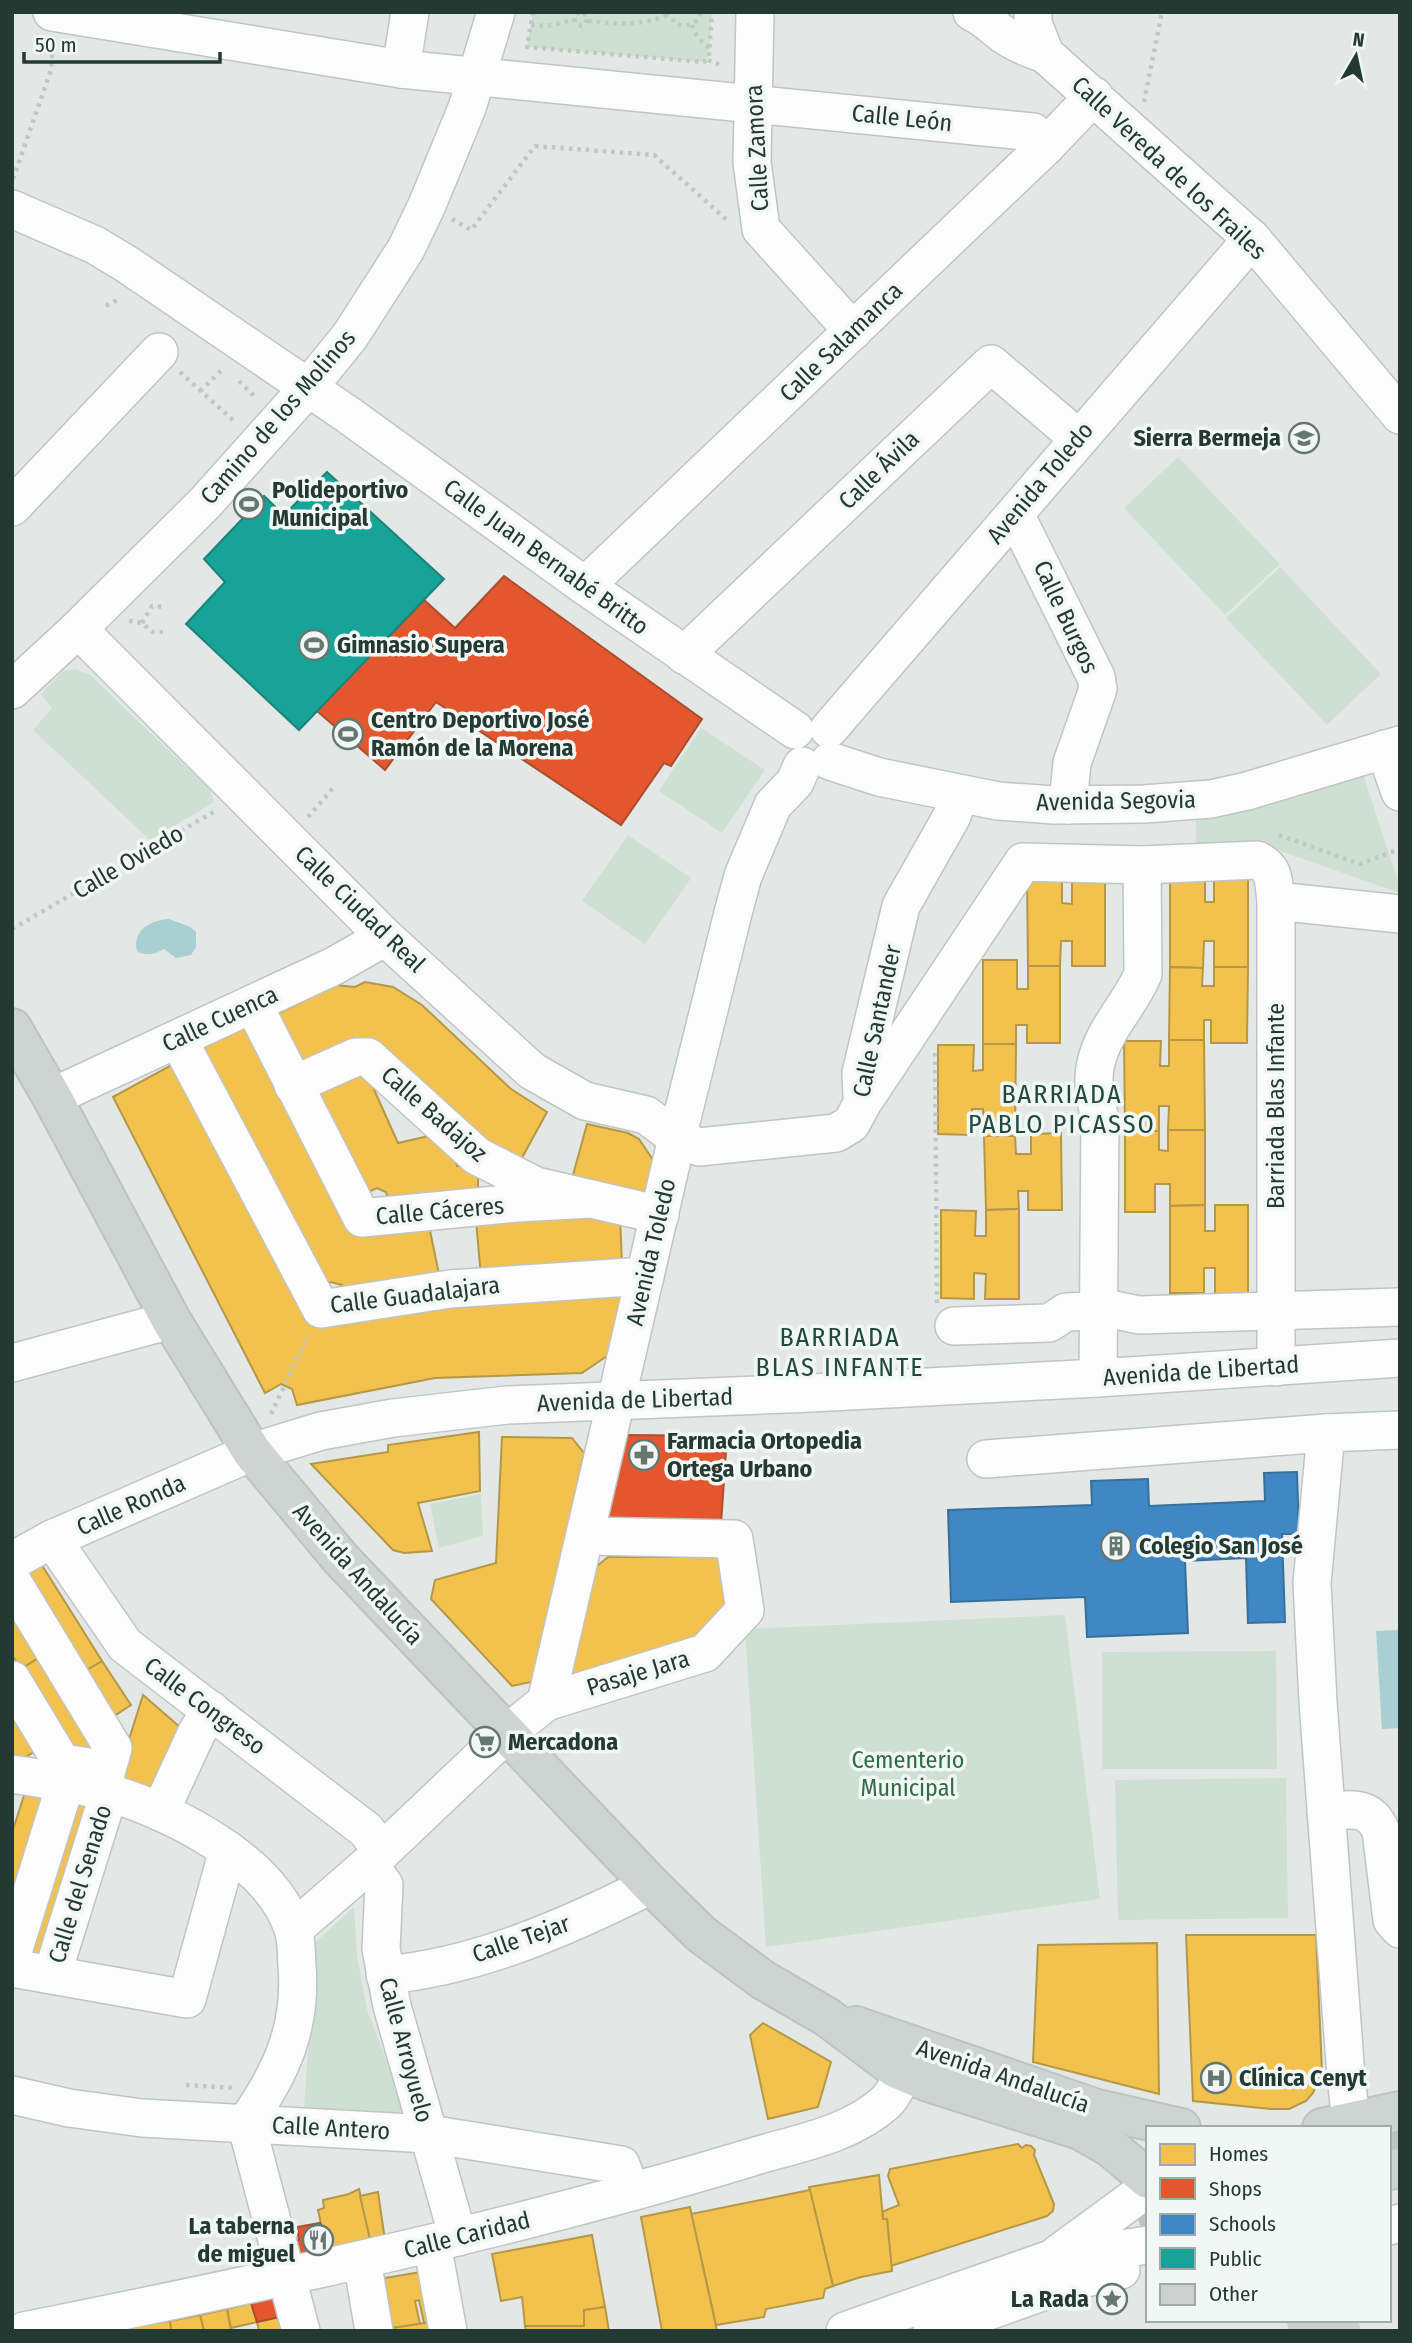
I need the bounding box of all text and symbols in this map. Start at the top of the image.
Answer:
scale bar [24,21,220,65]
north arrow [1321,21,1391,91]
text: N [1351,27,1366,52]
text: 50 m [35,32,77,58]
street label: Calle Vereda de los Frailes [1066,71,1272,265]
street label: Calle Zamora [740,84,774,212]
street label: Calle León [850,99,954,137]
street label: Calle Salamanca [774,277,908,407]
street label: Camino de los Molinos [195,324,361,510]
street label: Avenida Toledo [981,417,1099,549]
school or university icon: Sierra Bermeja [1287,421,1321,455]
street label: Calle Ávila [832,424,925,515]
place label: Sierra Bermeja [1133,424,1281,452]
street label: Calle Juan Bernabé Britto [438,473,654,641]
place label: Polideportivo Municipal [272,476,409,532]
sports icon: Polideportivo Municipal [232,487,266,521]
street label: Calle Burgos [1028,556,1104,678]
sports icon: Gimnasio Supera [297,628,331,662]
place label: Gimnasio Supera [337,631,505,659]
place label: Centro Deportivo José Ramón de la Morena [371,706,589,762]
sports icon: Centro Deportivo José Ramón de la Morena [331,717,365,751]
street label: Avenida Segovia [1036,786,1196,816]
street label: Calle Oviedo [68,819,188,905]
street label: Calle Ciudad Real [289,840,431,978]
street label: Calle Santander [847,942,907,1100]
street label: Calle Cuenca [158,980,282,1058]
street label: Barriada Blas Infante [1262,1003,1290,1209]
street label: Calle Badajoz [375,1061,493,1167]
district label: BARRIADA PABLO PICASSO [968,1079,1156,1140]
street label: Avenida Toledo [620,1176,682,1328]
street label: Calle Cáceres [375,1191,505,1231]
street label: Calle Guadalajara [328,1271,502,1319]
district label: BARRIADA BLAS INFANTE [756,1322,924,1383]
street label: Avenida de Libertad [1102,1350,1300,1392]
street label: Avenida de Libertad [536,1383,734,1417]
place label: Farmacia Ortopedia Ortega Urbano [667,1427,862,1483]
pharmacy icon: Farmacia Ortopedia Ortega Urbano [627,1438,661,1472]
street label: Calle Ronda [72,1469,190,1541]
street label: Avenida Andalucía [287,1498,429,1650]
building icon: Colegio San José [1099,1529,1133,1563]
place label: Colegio San José [1139,1532,1303,1560]
street label: Pasaje Jara [583,1644,693,1702]
street label: Calle Congreso [139,1651,271,1761]
supermarket icon: Mercadona [468,1725,502,1759]
place label: Mercadona [508,1728,618,1756]
park label: Cementerio Municipal [852,1746,964,1802]
street label: Calle del Senado [43,1802,117,1966]
street label: Calle Tejar [469,1909,574,1969]
street label: Calle Arroyuelo [373,1975,439,2125]
street label: Avenida Andalucía [913,2033,1093,2119]
hospital icon: Clínica Cenyt [1199,2061,1233,2095]
place label: Clínica Cenyt [1239,2064,1367,2092]
street label: Calle Antero [271,2111,391,2145]
legend [1146,2126,1391,2322]
text: Homes [1209,2141,1268,2167]
text: Shops [1209,2176,1262,2202]
street label: Calle Caridad [401,2206,533,2264]
text: Schools [1209,2211,1276,2237]
place label: La taberna de miguel [188,2212,295,2268]
restaurant icon: La taberna de miguel [301,2223,335,2257]
text: Public [1209,2246,1261,2272]
text: Other [1209,2281,1258,2307]
place icon: La Rada [1095,2282,1129,2316]
place label: La Rada [1011,2285,1089,2313]

